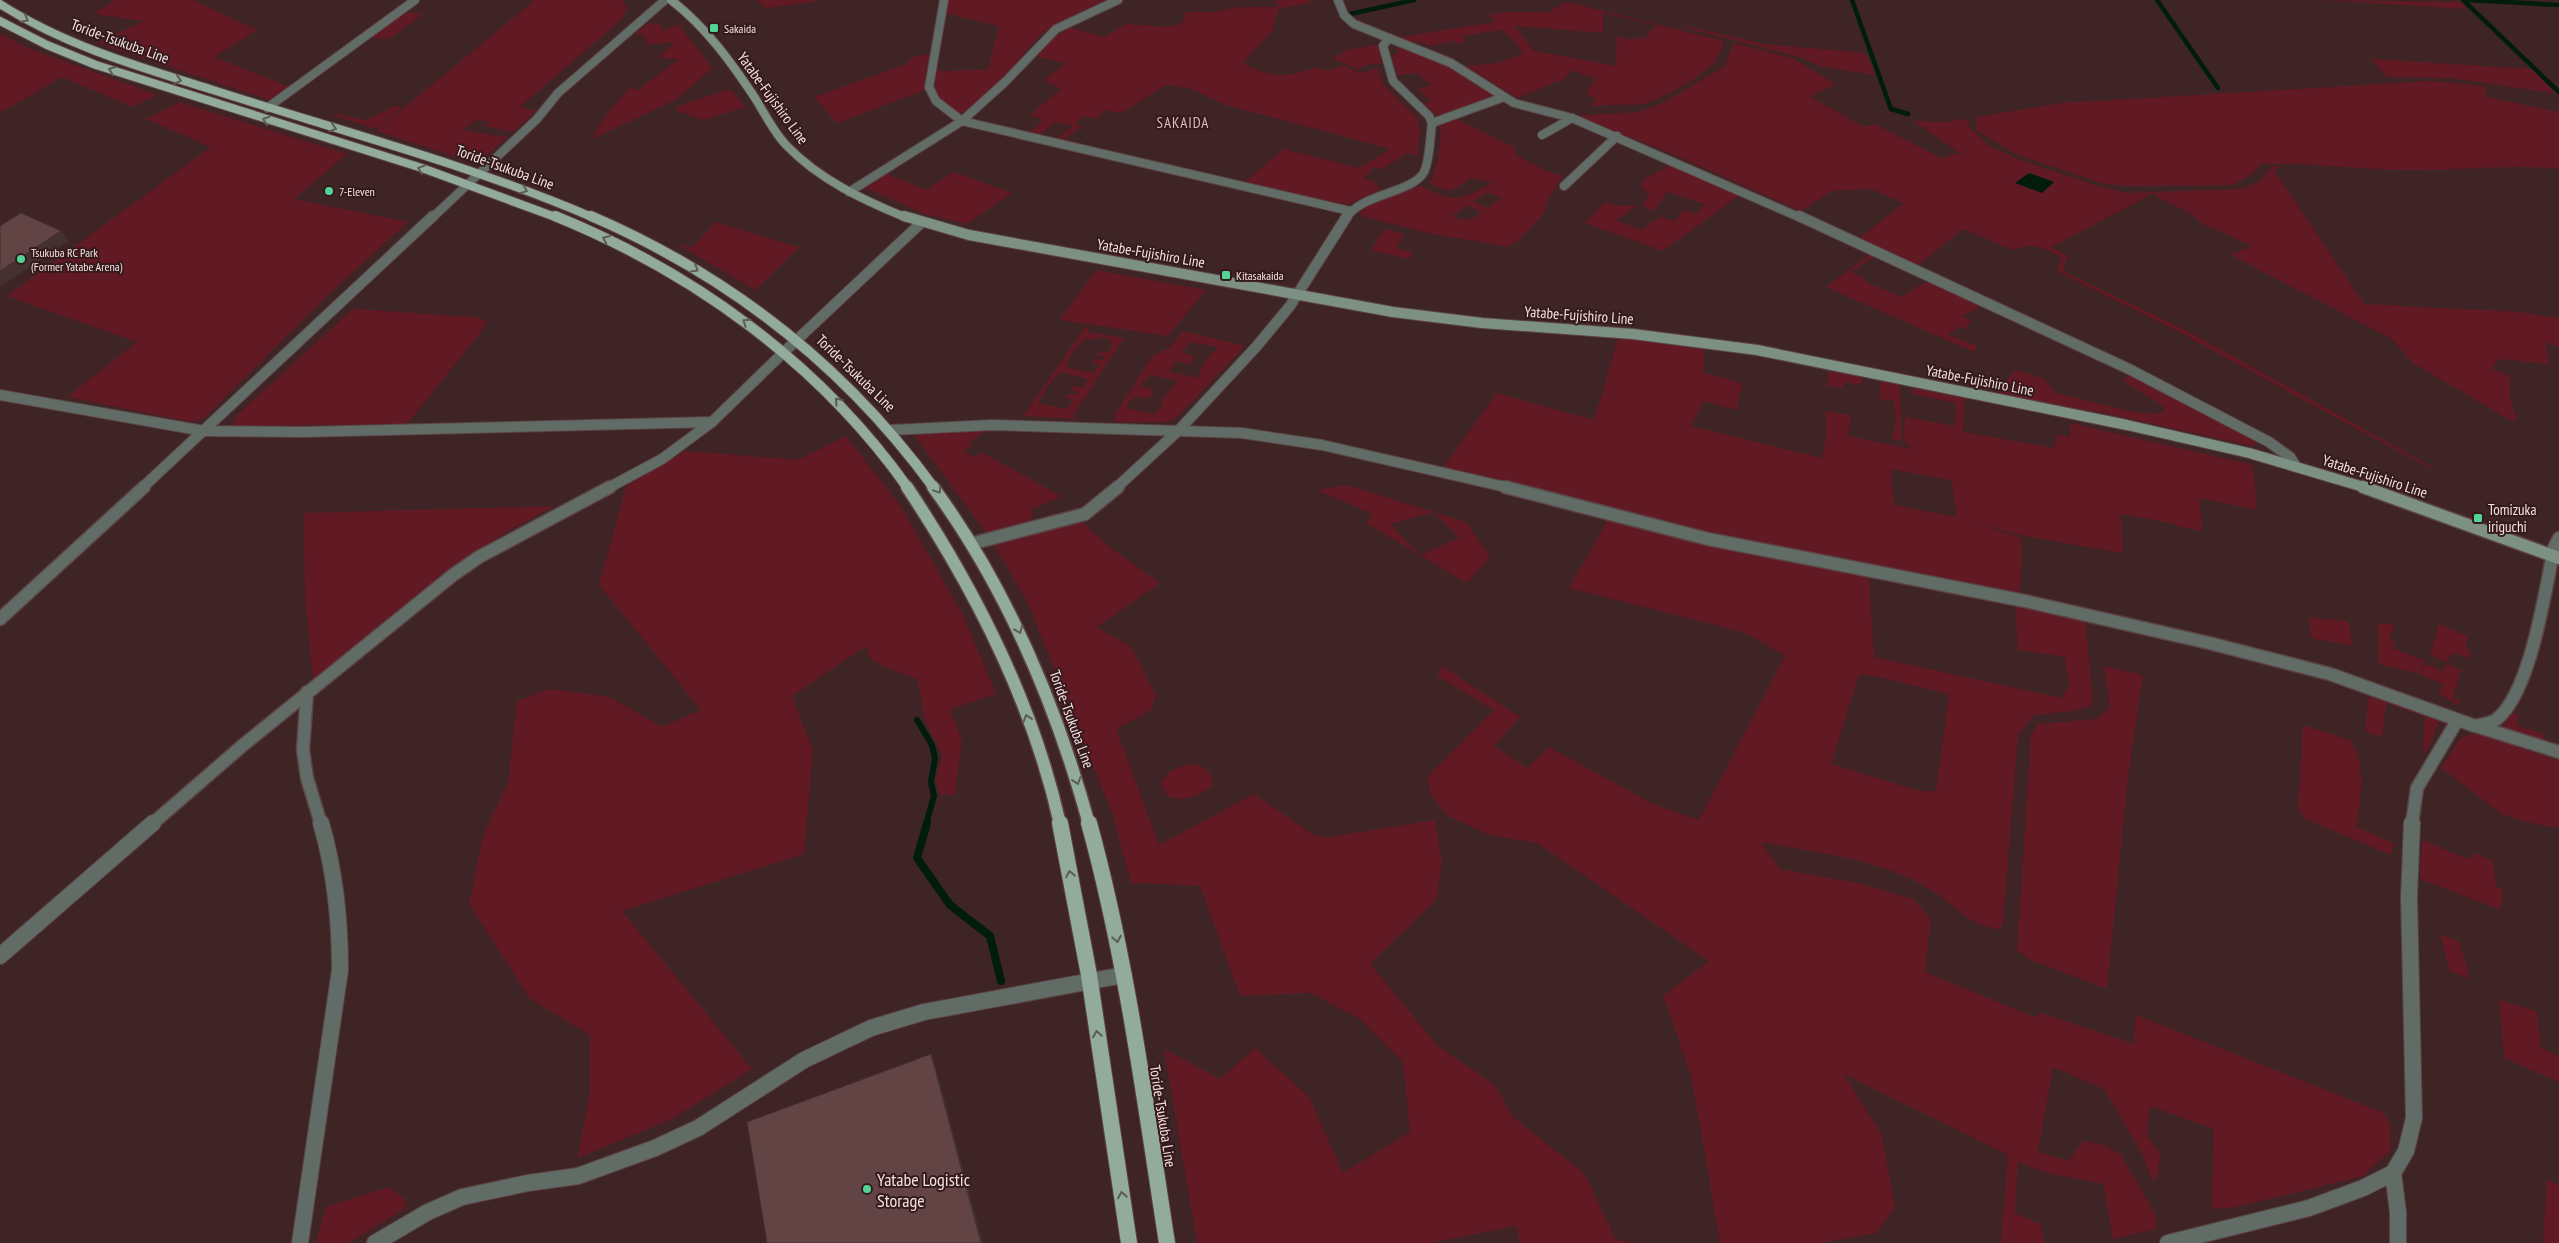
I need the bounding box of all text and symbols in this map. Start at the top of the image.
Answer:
one-way arrow [19,13,28,23]
street label: Toride-Tsukuba Line [68,14,172,68]
place label: Sakaida [724,21,756,36]
marker: Sakaida [708,22,720,34]
street label: Yatabe-Fujishiro Line [733,48,813,148]
one-way arrow [108,66,117,76]
one-way arrow [173,74,182,84]
district label: SAKAIDA [1157,113,1209,132]
one-way arrow [263,115,271,125]
one-way arrow [329,122,337,132]
street label: Toride-Tsukuba Line [453,140,557,194]
one-way arrow [418,165,426,175]
place label: 7-Eleven [339,184,375,199]
one-way arrow [519,184,528,194]
marker: 7-Eleven [323,185,335,197]
street label: Yatabe-Fujishiro Line [1096,234,1206,272]
one-way arrow [603,235,612,245]
place label: Tsukuba RC Park (Former Yatabe Arena) [31,245,123,274]
marker: Tsukuba RC Park (Former Yatabe Arena) [15,253,27,265]
one-way arrow [690,262,699,272]
place label: Kitasakaida [1236,268,1284,283]
marker: Kitasakaida [1220,269,1232,281]
street label: Yatabe-Fujishiro Line [1524,302,1634,328]
one-way arrow [742,319,751,328]
street label: Toride-Tsukuba Line [812,330,900,416]
street label: Yatabe-Fujishiro Line [1925,360,2035,400]
one-way arrow [834,398,843,407]
street label: Yatabe-Fujishiro Line [2320,450,2430,502]
one-way arrow [931,484,941,493]
place label: Tomizuka iriguchi [2488,500,2536,536]
marker: Tomizuka iriguchi [2472,512,2484,524]
one-way arrow [1013,625,1024,634]
street label: Toride-Tsukuba Line [1045,667,1099,771]
one-way arrow [1023,714,1033,722]
one-way arrow [1071,777,1081,785]
one-way arrow [1065,870,1076,878]
one-way arrow [1111,934,1122,943]
one-way arrow [1093,1030,1103,1039]
street label: Toride-Tsukuba Line [1146,1064,1180,1168]
place label: Yatabe Logistic Storage [877,1168,971,1212]
marker: Yatabe Logistic Storage [861,1183,873,1195]
one-way arrow [1117,1190,1128,1198]

